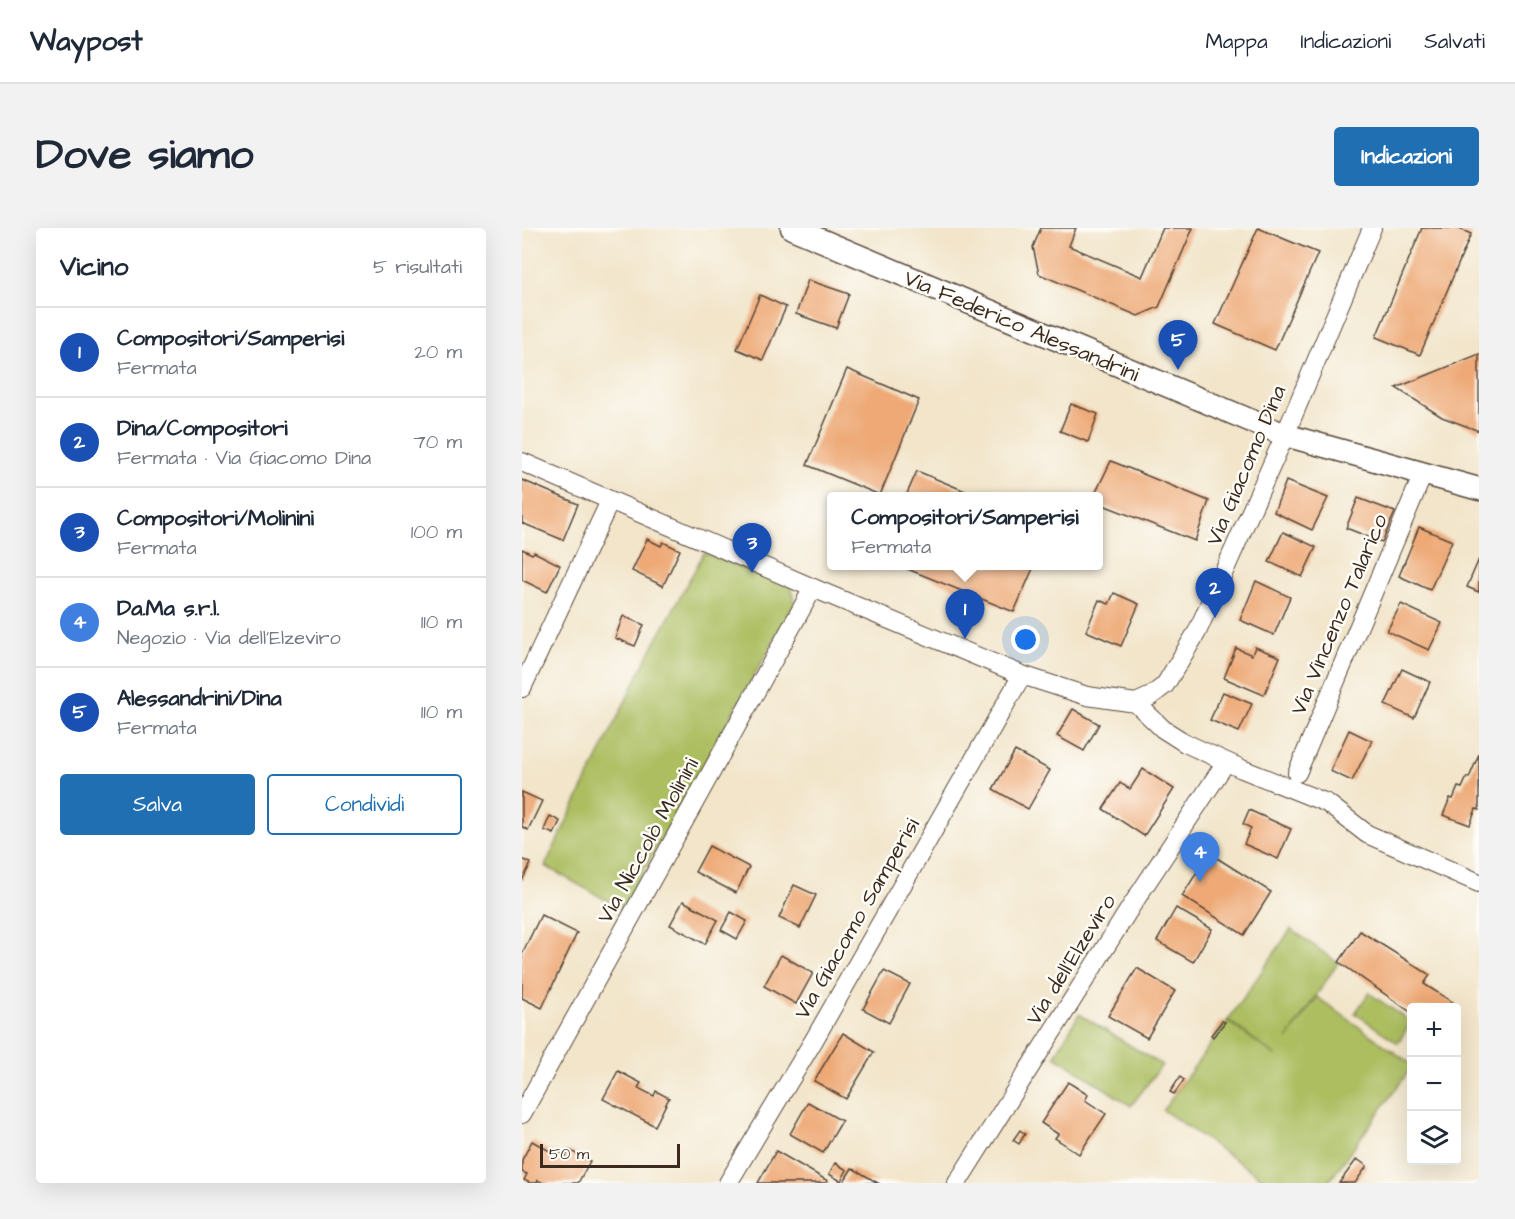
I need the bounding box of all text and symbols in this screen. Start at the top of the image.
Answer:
text: Waypost [30,22,143,61]
text: Mappa [1205,27,1268,56]
text: Indicazioni [1301,27,1391,56]
text: Salvati [1424,27,1485,56]
text: Dove siamo [36,127,253,185]
button: Indicazioni [1334,127,1479,186]
text: Vicino [60,249,128,285]
text: 5 risultati [373,253,462,281]
street label: Via Federico Alessandrini [899,263,1144,390]
pin: 5 [1158,320,1198,370]
text: Compositori/Samperisi [117,323,344,354]
text: 1 [78,338,81,366]
text: 20 m [414,338,462,366]
text: Fermata [117,354,197,382]
street label: Via Giacomo Dina [1199,381,1294,550]
text: Dina/Compositori [117,413,288,444]
text: 2 [74,428,85,456]
text: 70 m [414,428,462,456]
text: Fermata · Via Giacomo Dina [117,444,371,472]
popup [827,492,1103,570]
text: Compositori/Samperisi [851,502,1079,533]
text: Compositori/Molinini [117,503,314,534]
street label: Via Vincenzo Talarico [1283,509,1396,720]
text: 3 [74,518,85,546]
text: 100 m [411,518,462,546]
pin: 3 [732,524,772,573]
text: Fermata [851,533,931,561]
text: Fermata [117,534,197,562]
pin: 2 [1196,568,1234,618]
pin: 1 [946,590,984,639]
text: Da.Ma s.r.l. [117,593,220,624]
text: 4 [73,608,86,636]
text: 110 m [421,608,462,636]
text: Negozio · Via dell'Elzeviro [117,624,341,652]
your location [1011,625,1040,654]
text: Alessandrini/Dina [117,683,282,714]
text: 5 [72,698,87,726]
text: 110 m [421,698,462,726]
text: Fermata [117,714,197,742]
street label: Via Niccolò Molinini [590,752,707,929]
button: Salva [60,774,255,835]
button: Condividi [267,774,462,835]
street label: Via Giacomo Samperisi [787,812,928,1025]
pin: 4 [1180,832,1220,882]
street label: Via dell'Elzeviro [1019,888,1124,1031]
map controls [1407,1003,1461,1165]
button: + [1407,1003,1461,1057]
button: − [1407,1057,1461,1111]
button: layers [1407,1111,1461,1165]
scale bar [540,1141,680,1168]
text: 50 m [549,1143,589,1165]

